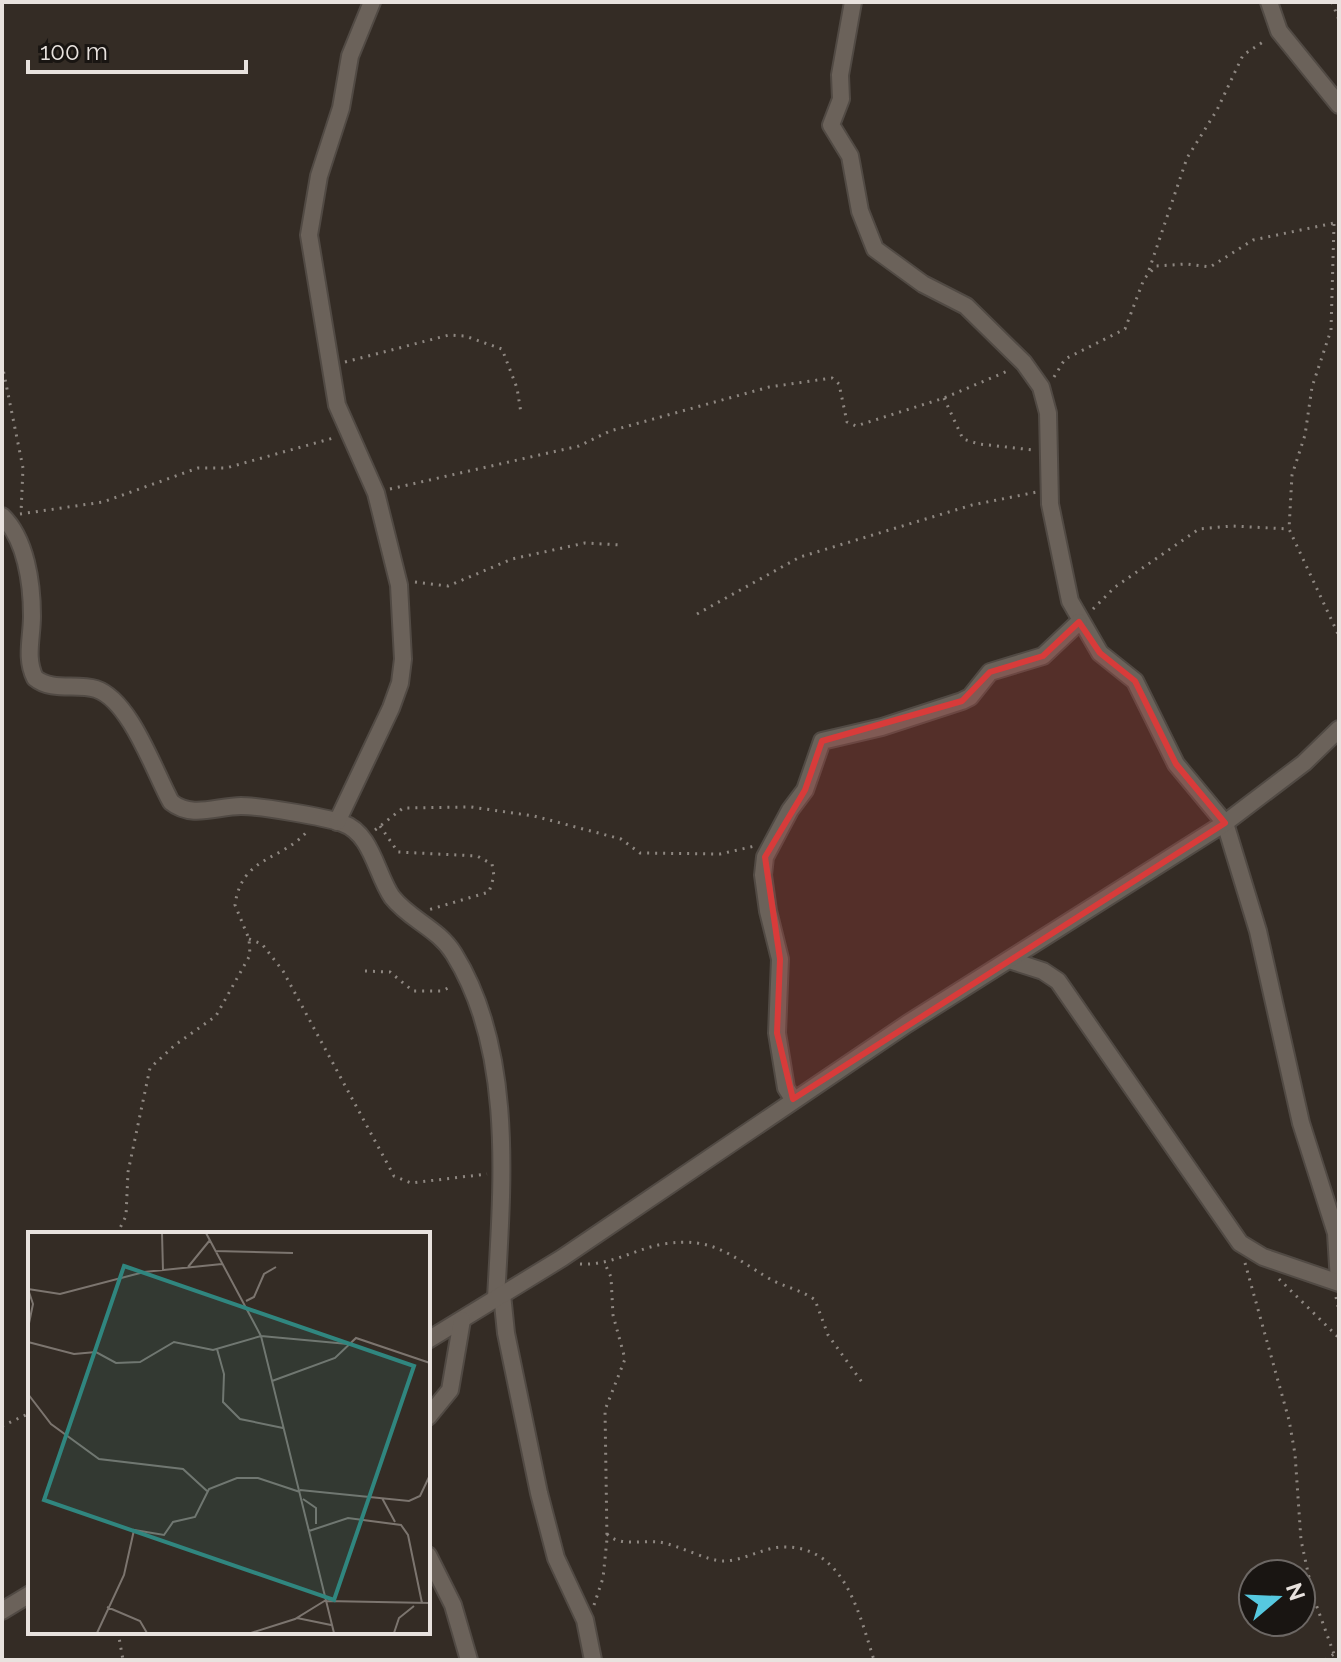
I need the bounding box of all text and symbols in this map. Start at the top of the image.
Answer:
scale bar [28,24,246,74]
text: 100 m [40,37,108,66]
inset map [28,1232,430,1634]
north arrow [1237,1558,1317,1638]
text: N [1281,1579,1311,1604]

